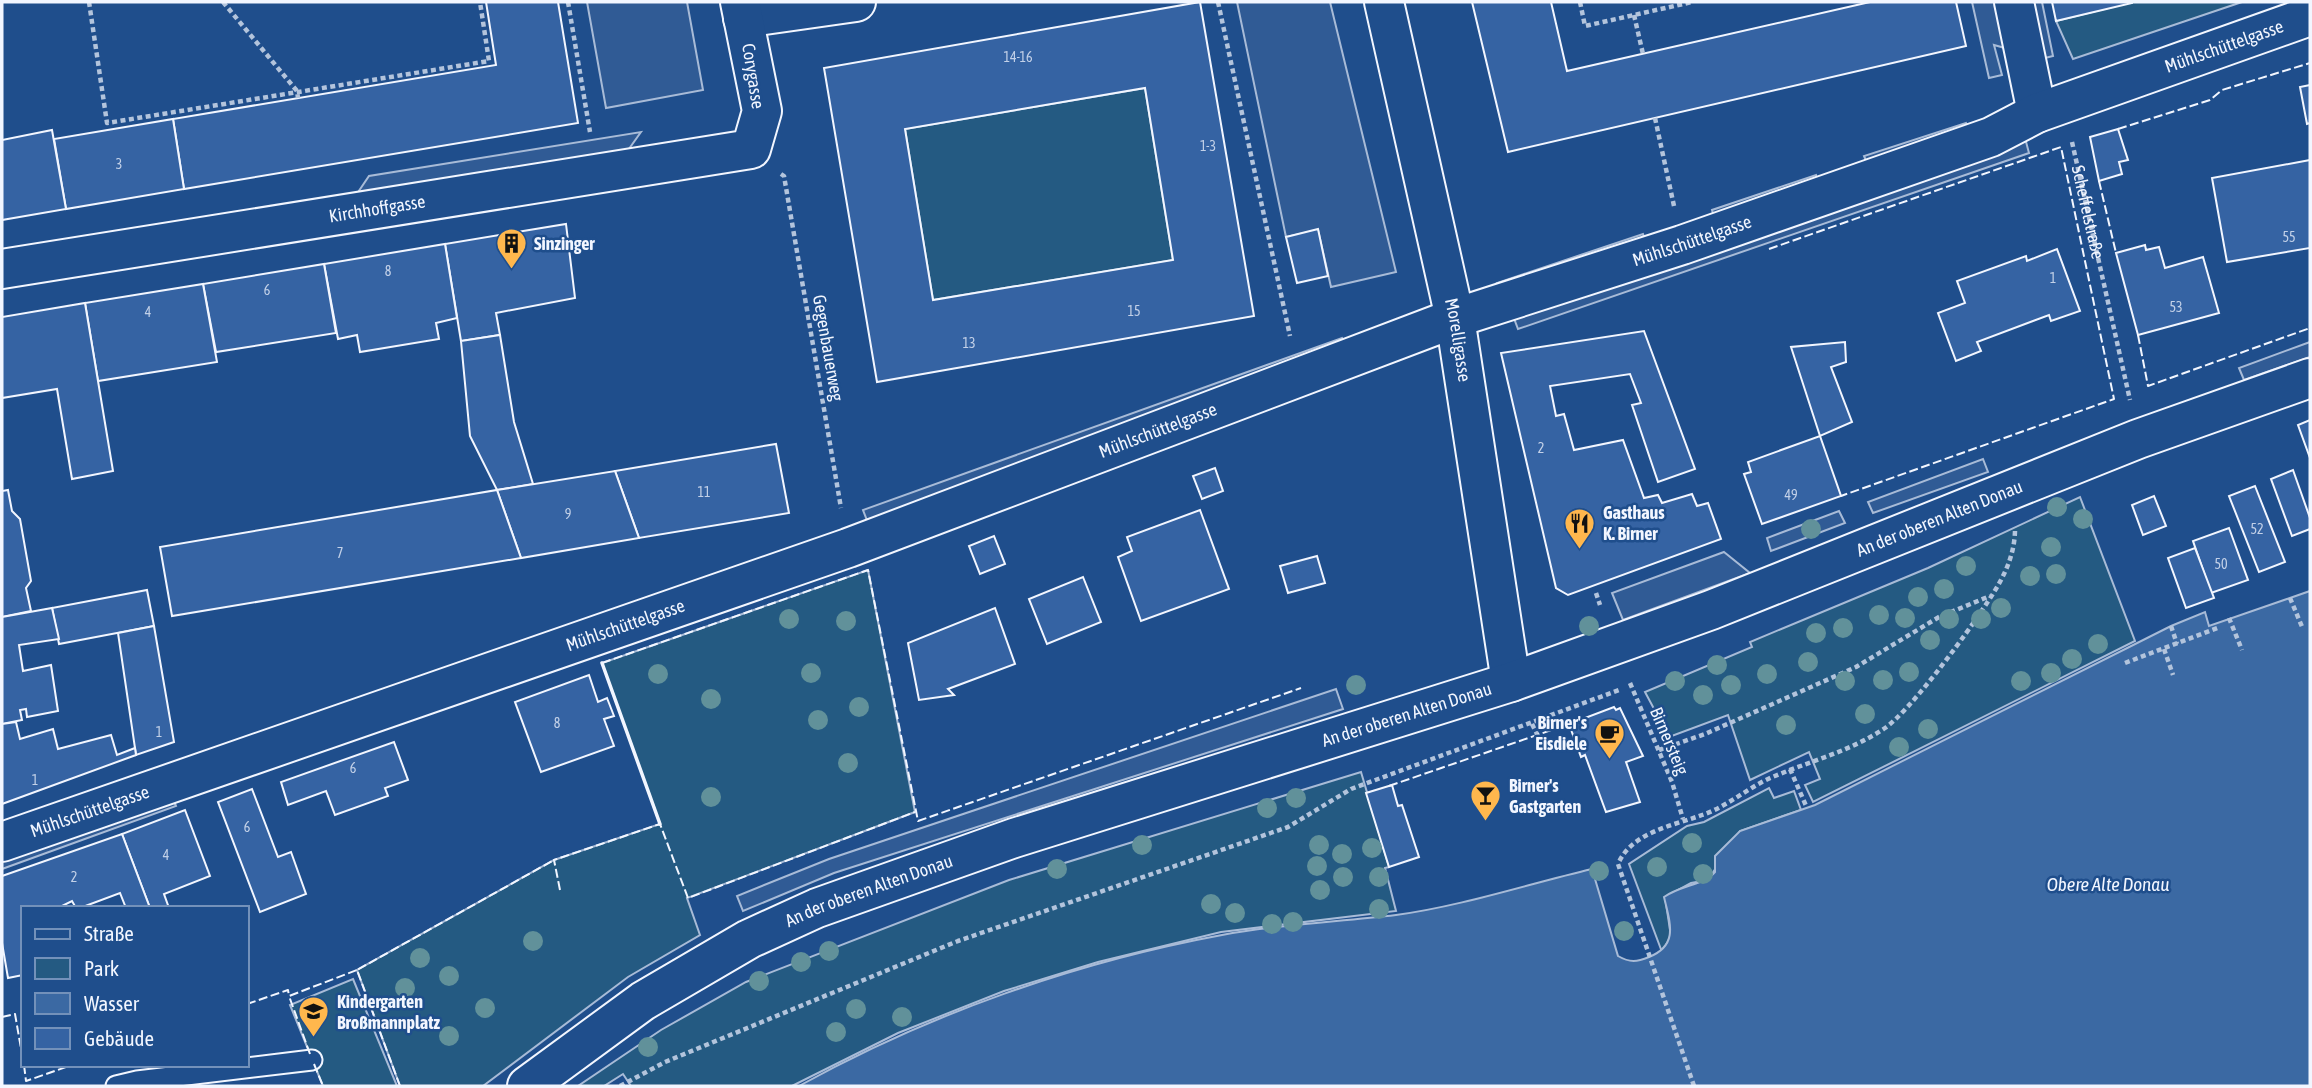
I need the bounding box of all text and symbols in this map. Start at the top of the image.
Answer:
street label: Mühlschüttelgasse [2162,15,2286,77]
street label: Corygasse [738,42,769,110]
house number: 14-16 [1003,49,1033,65]
house number: 1-3 [1200,138,1216,154]
house number: 3 [116,156,122,172]
street label: Scheffelstraße [2068,163,2109,261]
street label: Kirchhoffgasse [327,190,427,226]
street label: Mühlschüttelgasse [1630,211,1754,270]
building icon: Sinzinger [494,227,528,271]
house number: 55 [2282,229,2296,245]
place label: Sinzinger [534,233,595,254]
house number: 8 [385,263,392,279]
house number: 1 [2050,270,2056,286]
house number: 6 [264,282,271,298]
street label: Gegenbauerweg [809,293,848,403]
street label: Morelligasse [1441,296,1476,383]
house number: 53 [2169,299,2183,315]
house number: 15 [1127,303,1141,319]
house number: 4 [145,304,152,320]
house number: 13 [962,335,976,351]
street label: Mühlschüttelgasse [1096,398,1220,462]
house number: 2 [1538,440,1544,456]
street label: An der oberen Alten Donau [1853,475,2025,561]
house number: 11 [697,484,711,500]
house number: 49 [1784,487,1798,503]
place label: Gasthaus K. Birner [1603,502,1665,544]
house number: 9 [565,506,571,522]
restaurant icon: Gasthaus K. Birner [1563,506,1597,550]
house number: 52 [2250,521,2264,537]
house number: 7 [337,545,343,561]
house number: 50 [2214,556,2228,572]
street label: Mühlschüttelgasse [563,595,687,655]
street label: An der oberen Alten Donau [1319,678,1494,751]
street label: Birnersteig [1646,704,1693,778]
place label: Birner's Eisdiele [1535,712,1588,754]
house number: 8 [554,715,561,731]
cafe icon: Birner's Eisdiele [1593,716,1627,760]
house number: 1 [156,724,162,740]
house number: 6 [350,760,357,776]
house number: 1 [32,772,38,788]
place label: Birner's Gastgarten [1509,775,1582,817]
bar icon: Birner's Gastgarten [1469,779,1503,823]
street label: Mühlschüttelgasse [28,781,152,841]
house number: 6 [244,819,251,835]
house number: 4 [163,847,170,863]
street label: An der oberen Alten Donau [782,850,955,931]
house number: 2 [71,869,77,885]
water label: Obere Alte Donau [2047,873,2169,895]
legend [21,906,248,1067]
text: Straße [84,921,134,945]
text: Park [84,956,119,980]
text: Wasser [84,991,140,1015]
place label: Kindergarten Broßmannplatz [337,991,440,1033]
school or university icon: Kindergarten Broßmannplatz [297,995,331,1039]
text: Gebäude [84,1026,154,1050]

